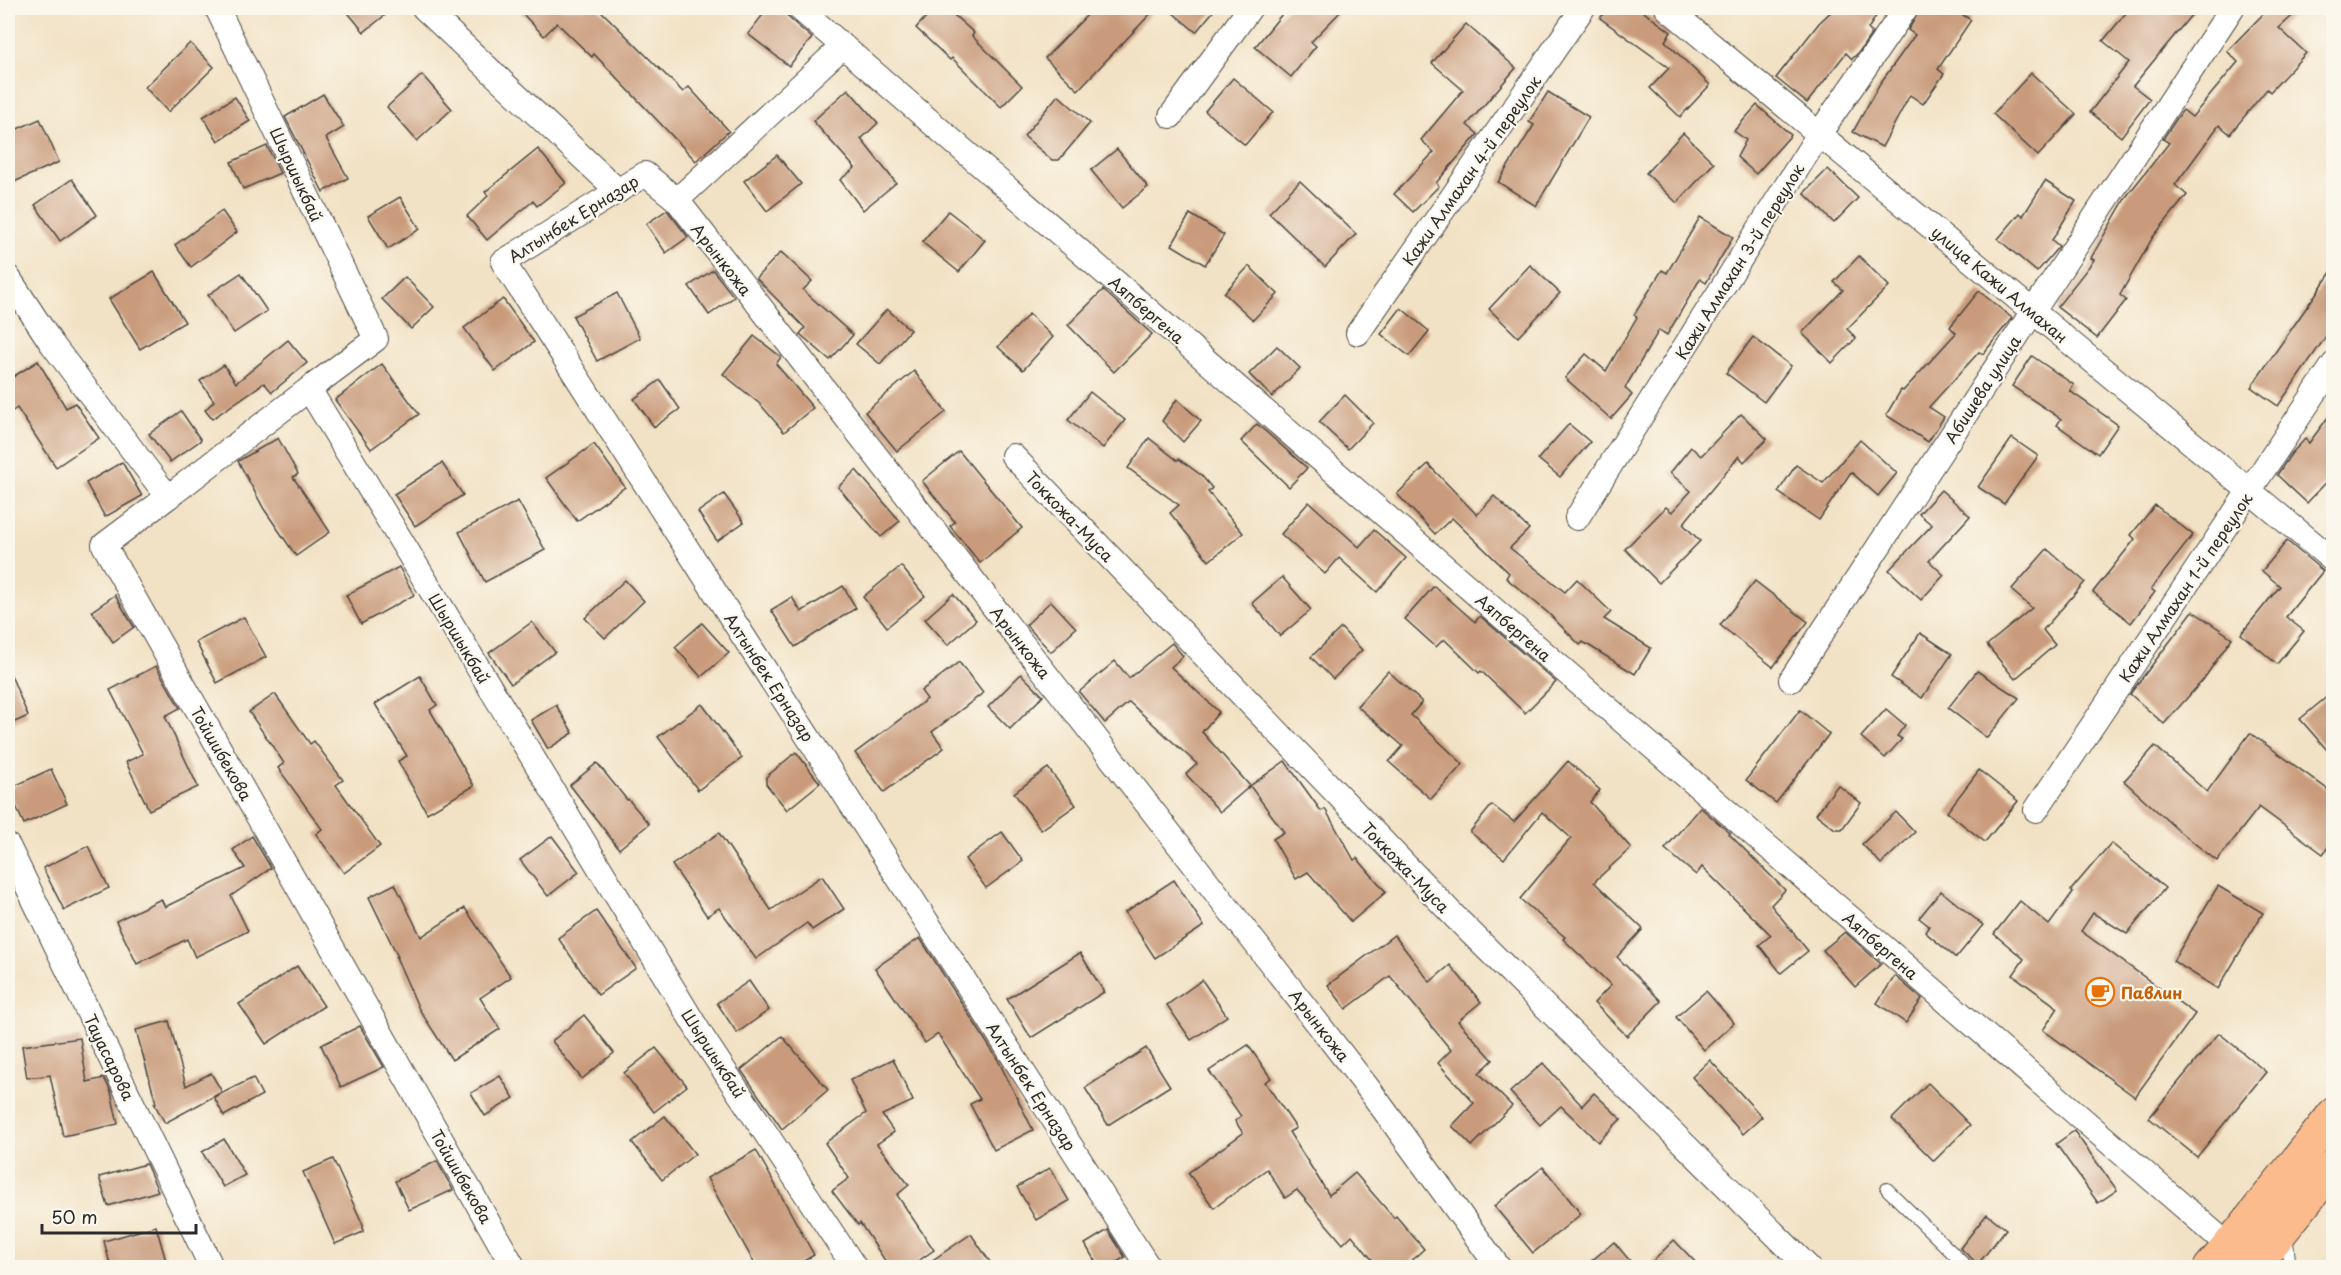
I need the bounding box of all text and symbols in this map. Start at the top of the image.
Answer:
street label: Кажи Алмахан 4-й переулок [1396,70,1546,270]
street label: Шыршыкбай [265,123,329,225]
street label: Кажи Алмахан 3-й переулок [1669,158,1810,364]
street label: Алтынбек Ерназар [503,168,643,268]
street label: Арынкожа [686,218,758,301]
street label: улица Кажи Алмахан [1927,220,2073,348]
street label: Аяпбергена [1104,269,1190,349]
street label: Абишева улица [1938,330,2026,448]
street label: Токкожа-Муса [1020,465,1120,567]
street label: Кажи Алмахан 1-й переулок [2112,487,2258,687]
street label: Аяпбергена [1471,587,1557,667]
street label: Шыршыкбай [424,588,496,688]
street label: Арынкожа [985,601,1057,684]
street label: Алтынбек Ерназар [719,608,821,746]
street label: Тойшибекова [185,701,259,805]
street label: Токкожа-Муса [1356,816,1456,918]
street label: Аяпбергена [1838,905,1924,985]
cafe icon: Павлин [2084,976,2116,1008]
place label: Павлин [2121,980,2182,1004]
street label: Арынкожа [1284,984,1356,1067]
street label: Шыршыкбай [676,1004,752,1102]
street label: Тауасарова [79,1010,141,1104]
street label: Алтынбек Ерназар [981,1017,1083,1155]
street label: Тойшибекова [425,1124,499,1228]
scale bar [42,1197,196,1235]
text: 50 m [51,1203,98,1230]

